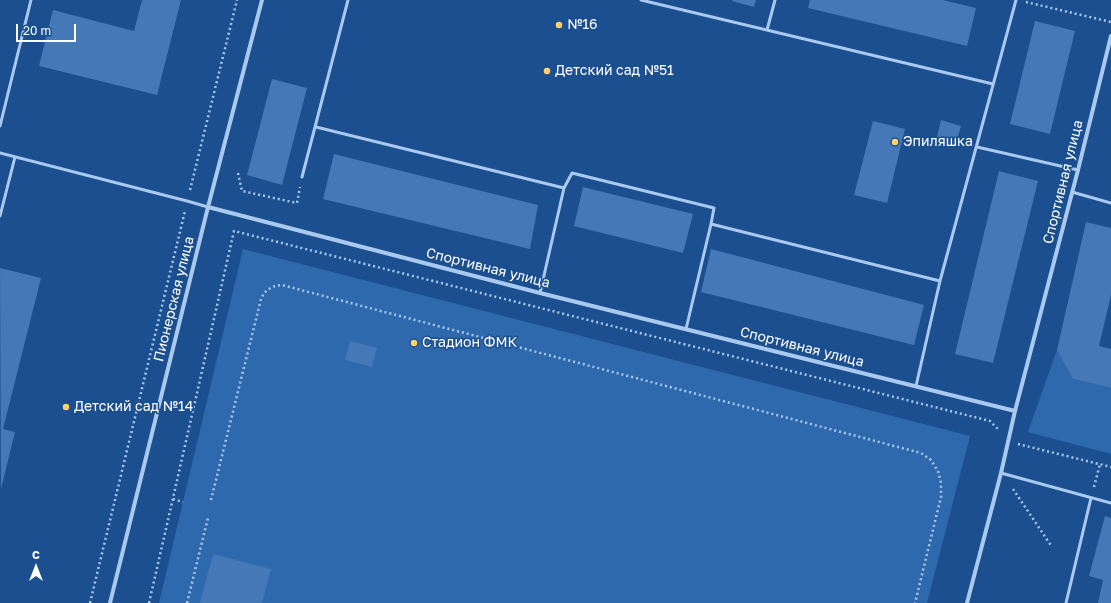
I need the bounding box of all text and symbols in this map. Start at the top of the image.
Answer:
scale bar [18,16,78,42]
place label: №16 [567,17,598,33]
marker: №16 [554,20,564,30]
text: 20 m [23,23,51,38]
place label: Детский сад №51 [555,63,674,79]
marker: Детский сад №51 [542,66,552,76]
street label: Спортивная улица [1039,118,1087,246]
place label: Эпиляшка [903,134,973,150]
marker: Эпиляшка [890,137,900,147]
street label: Пионерская улица [150,235,198,363]
street label: Спортивная улица [424,244,552,292]
street label: Спортивная улица [738,323,866,371]
place label: Стадион ФМК [422,335,517,351]
marker: Стадион ФМК [409,338,419,348]
place label: Детский сад №14 [74,399,193,415]
marker: Детский сад №14 [61,402,71,412]
north arrow [16,547,56,587]
text: С [32,548,40,561]

